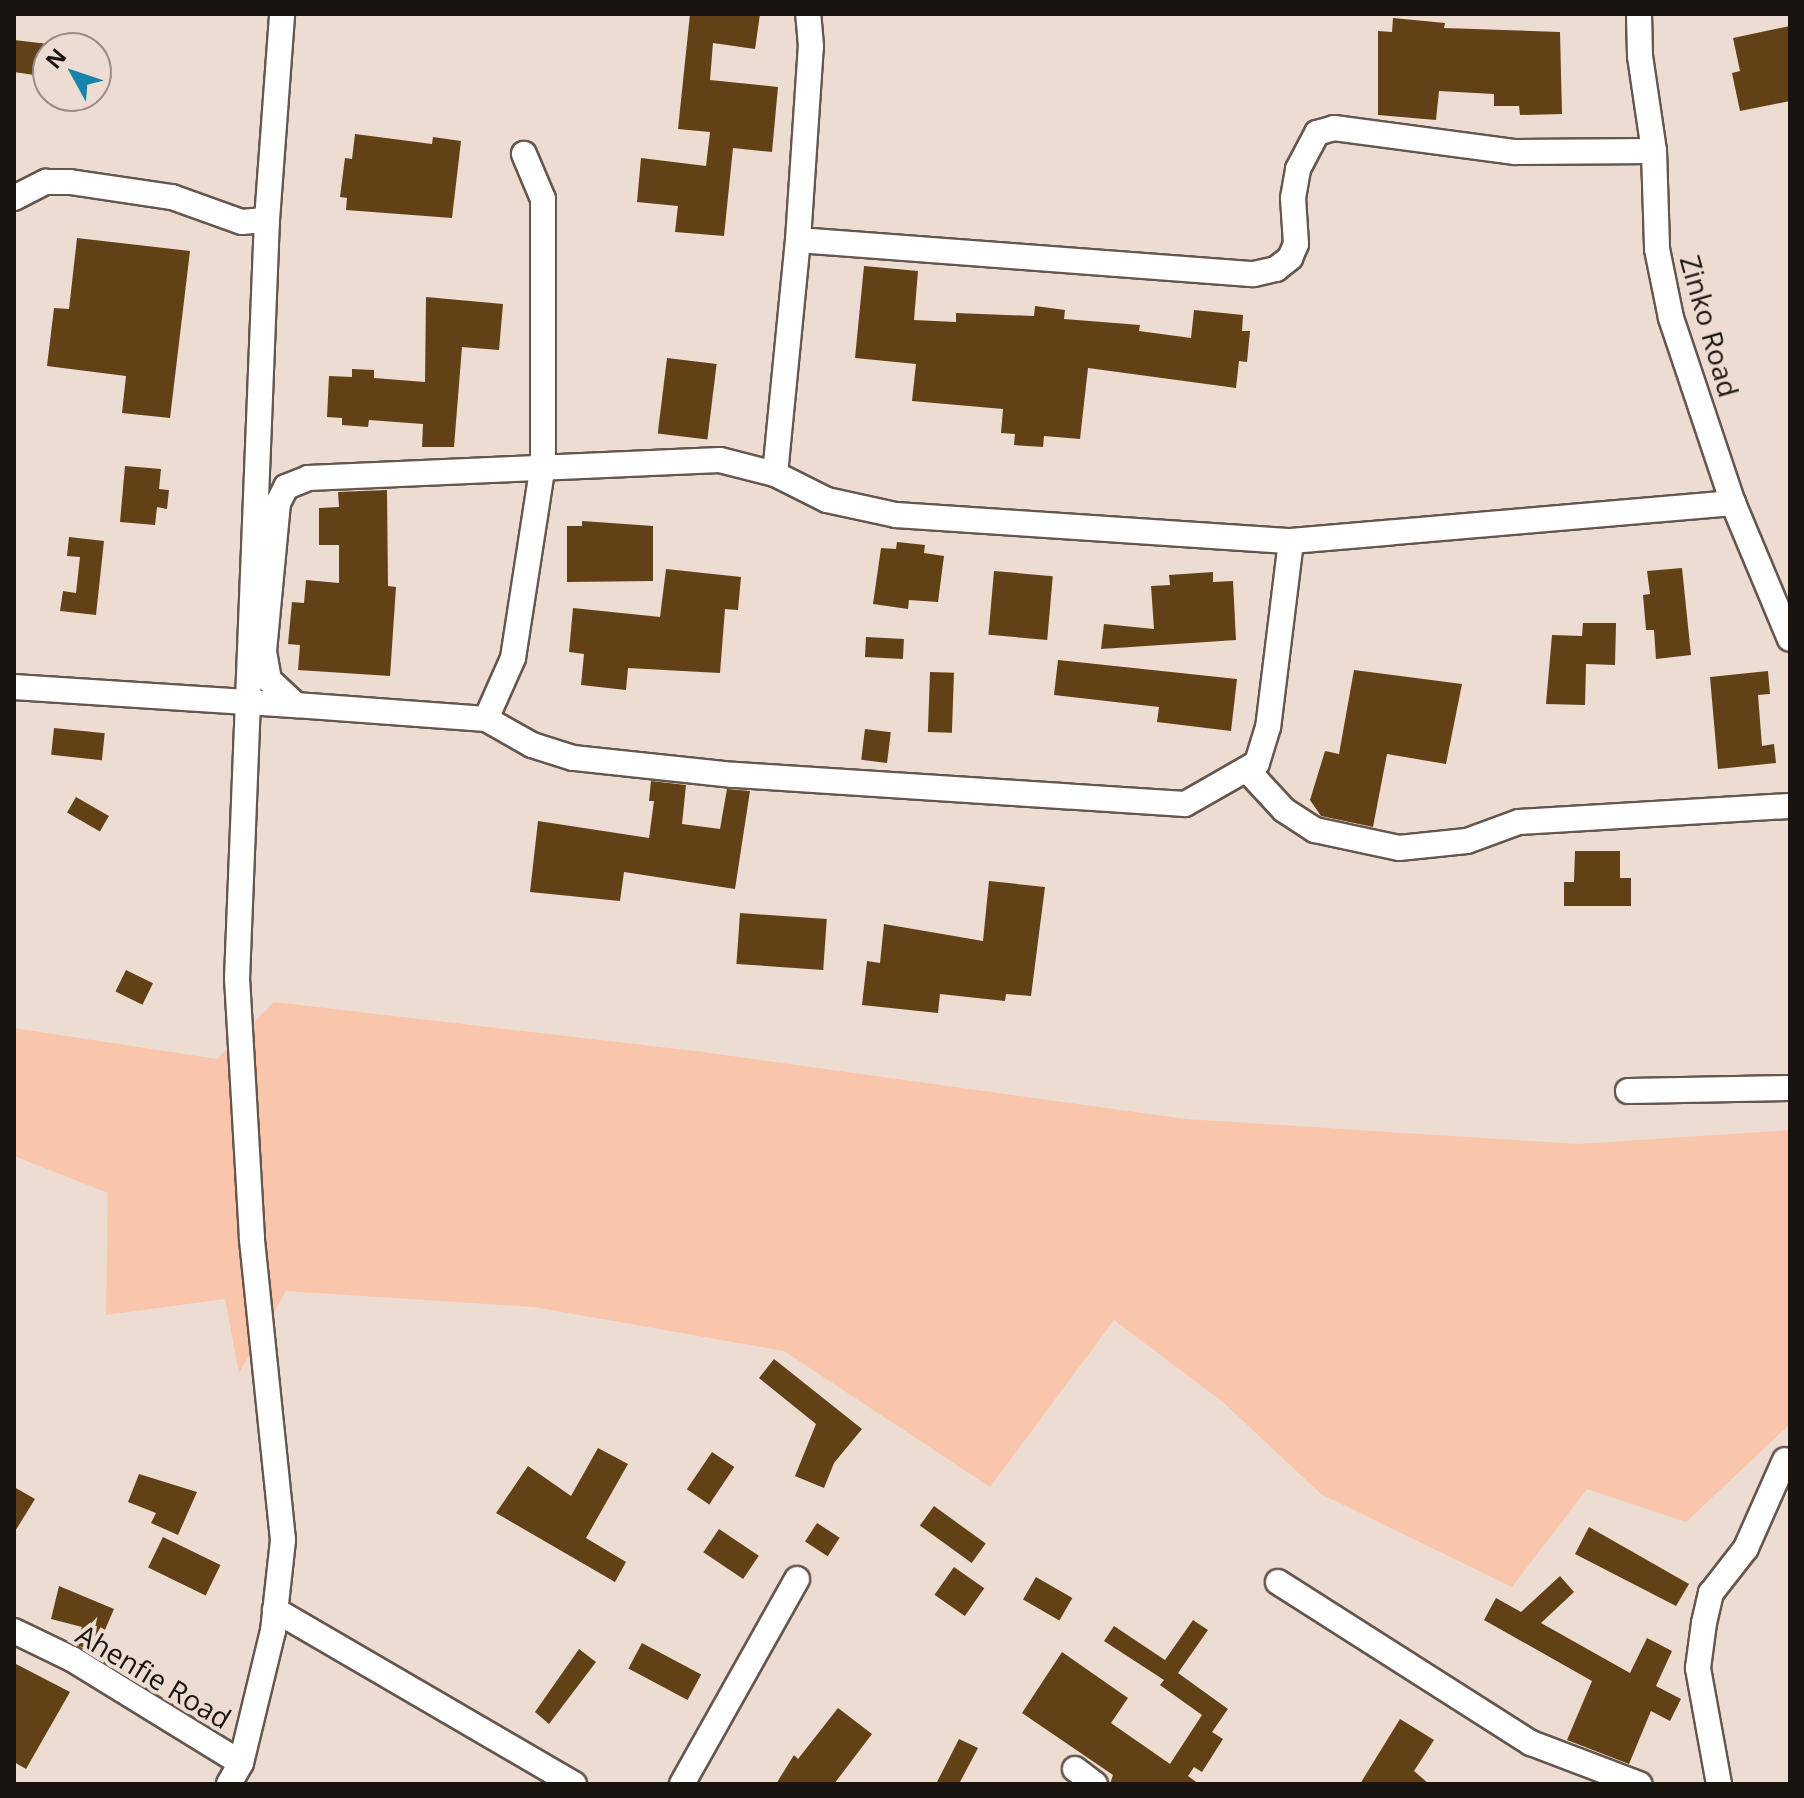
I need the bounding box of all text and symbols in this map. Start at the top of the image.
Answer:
north arrow [32,32,112,112]
text: N [38,41,72,74]
street label: Zinko Road [1674,251,1746,401]
street label: Ahenfie Road [71,1617,237,1735]

